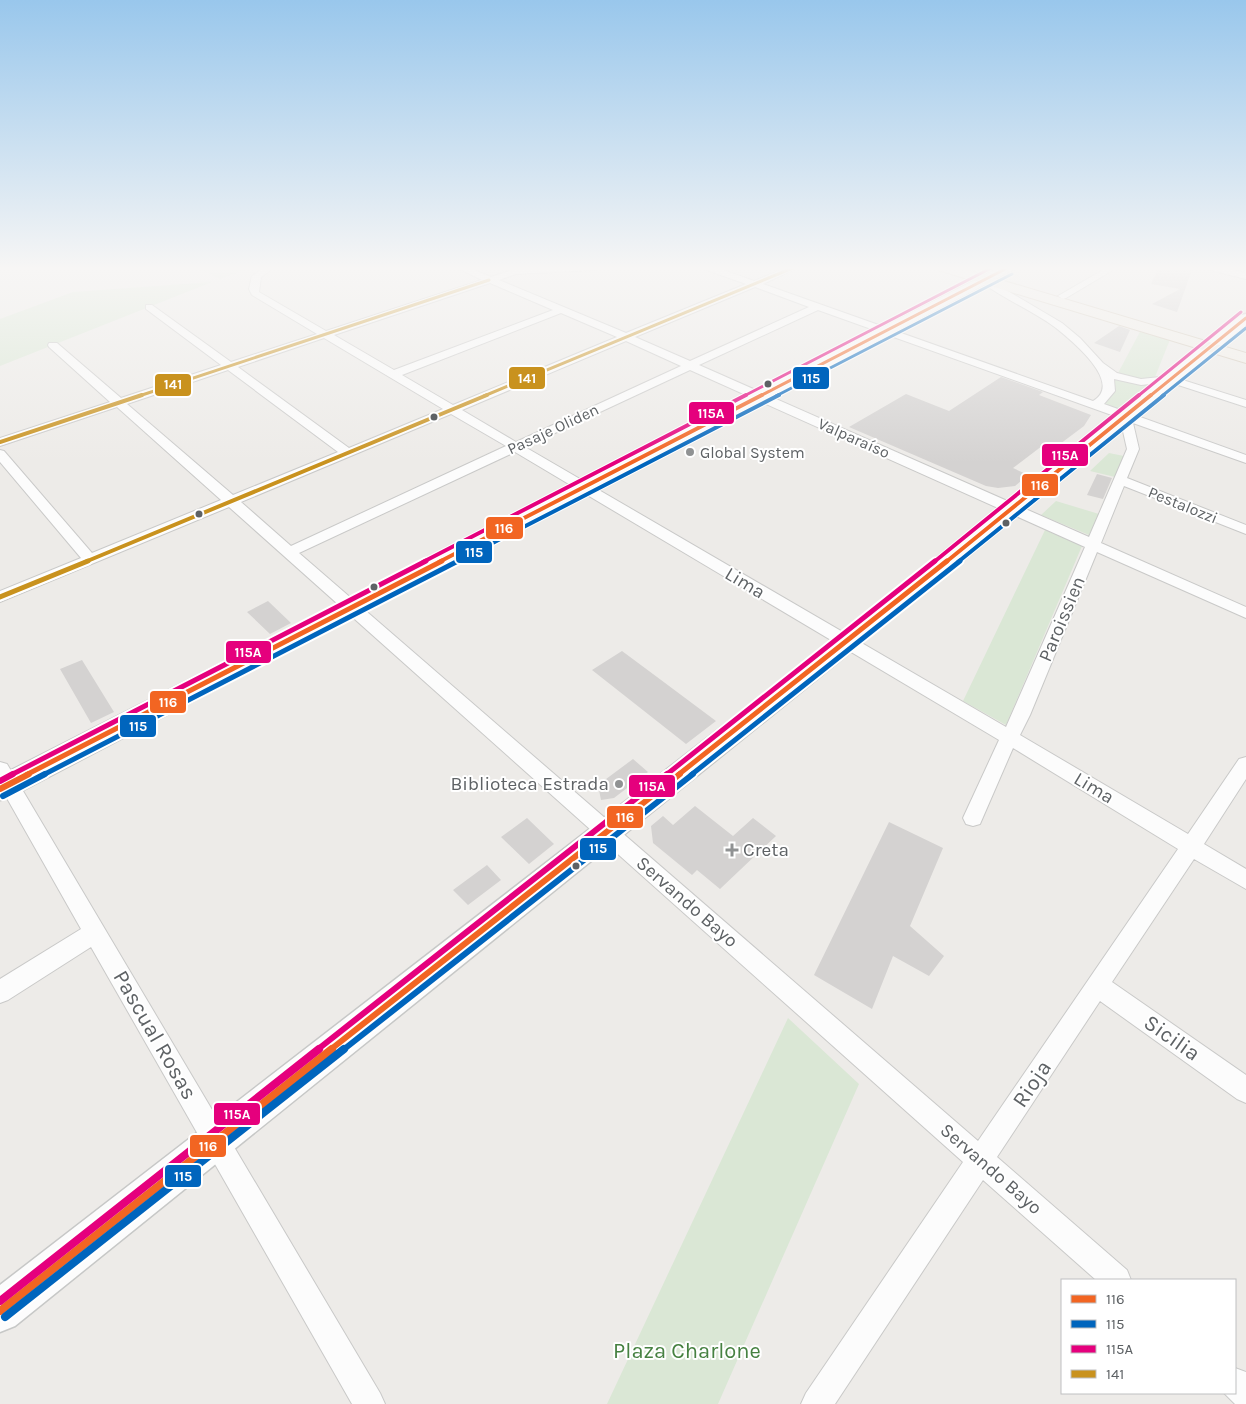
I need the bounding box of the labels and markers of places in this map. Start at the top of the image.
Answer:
unlabelled marker [763,379,773,389]
unlabelled marker [429,412,439,422]
place label: Global System [700,443,805,462]
marker: Global System [684,446,696,458]
unlabelled marker [194,509,204,519]
unlabelled marker [1001,518,1011,528]
unlabelled marker [369,582,379,592]
place label: Biblioteca Estrada [450,773,609,795]
marker: Biblioteca Estrada [613,778,625,790]
place label: Creta [743,839,789,861]
marker: Creta [725,843,739,857]
unlabelled marker [571,861,581,871]

